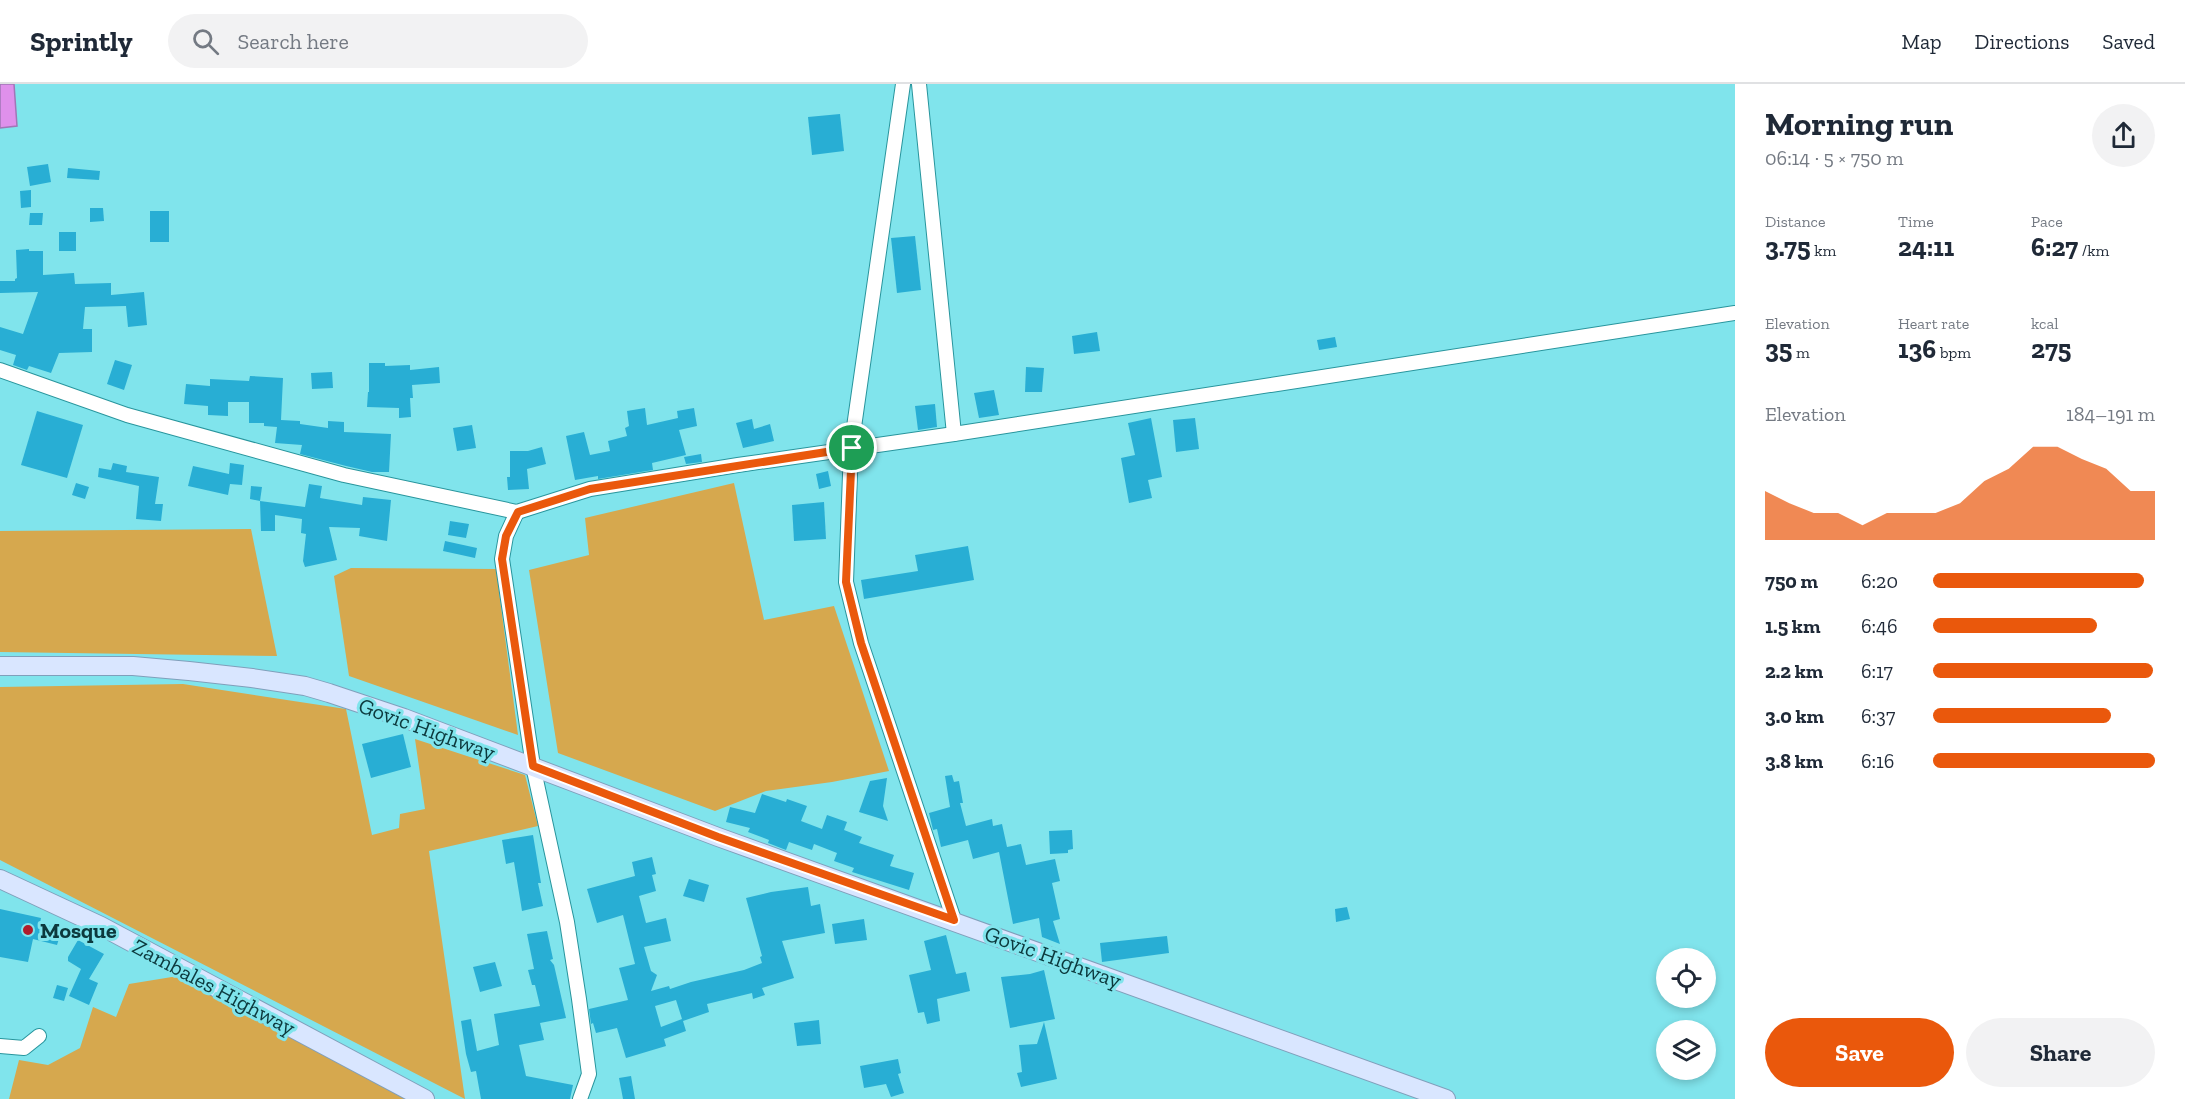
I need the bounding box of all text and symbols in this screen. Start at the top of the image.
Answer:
search box [168,14,588,68]
text: Sprintly [30,25,132,58]
icon: search [189,25,222,58]
text: Search here [237,28,349,55]
text: Map [1902,29,1942,54]
text: Directions [1975,29,2069,54]
text: Saved [2102,29,2155,54]
text: Morning run [1765,104,1953,143]
button: share [2092,104,2155,167]
text: 06:14 · 5 × 750 m [1765,146,1904,170]
text: Distance [1765,212,1826,231]
text: Time [1898,212,1934,231]
text: Pace [2031,212,2063,231]
text: 3.75 [1765,231,1811,263]
text: 24:11 [1898,231,1954,263]
text: 6:27 [2031,231,2078,263]
text: km [1811,241,1836,260]
text: /km [2078,241,2109,260]
text: Elevation [1765,314,1830,333]
text: Heart rate [1898,314,1969,333]
text: kcal [2031,314,2058,333]
text: 35 [1765,333,1792,365]
text: 136 [1898,333,1936,365]
text: 275 [2031,333,2071,365]
text: m [1792,343,1810,362]
text: bpm [1936,343,1971,362]
text: Elevation [1765,402,1846,426]
text: 184–191 m [2066,402,2155,426]
pin [826,422,877,473]
icon: arrive [835,431,868,464]
text: 750 m [1765,569,1818,593]
text: 6:20 [1861,569,1898,593]
text: 1.5 km [1765,614,1820,638]
text: 6:46 [1861,614,1898,638]
text: 2.2 km [1765,659,1823,683]
text: 6:17 [1861,659,1893,683]
street label: Govic Highway [355,692,500,767]
text: 3.0 km [1765,704,1824,728]
text: 6:37 [1861,704,1895,728]
text: 3.8 km [1765,749,1823,773]
text: 6:16 [1861,749,1894,773]
place label: Mosque [40,917,117,944]
street label: Govic Highway [981,920,1126,995]
marker: Mosque [21,923,35,937]
street label: Zambales Highway [128,933,301,1042]
map controls [1656,948,1716,1080]
button: locate [1656,948,1716,1008]
button: Save [1765,1018,1954,1087]
button: Share [1966,1018,2155,1087]
button: layers [1656,1020,1716,1080]

